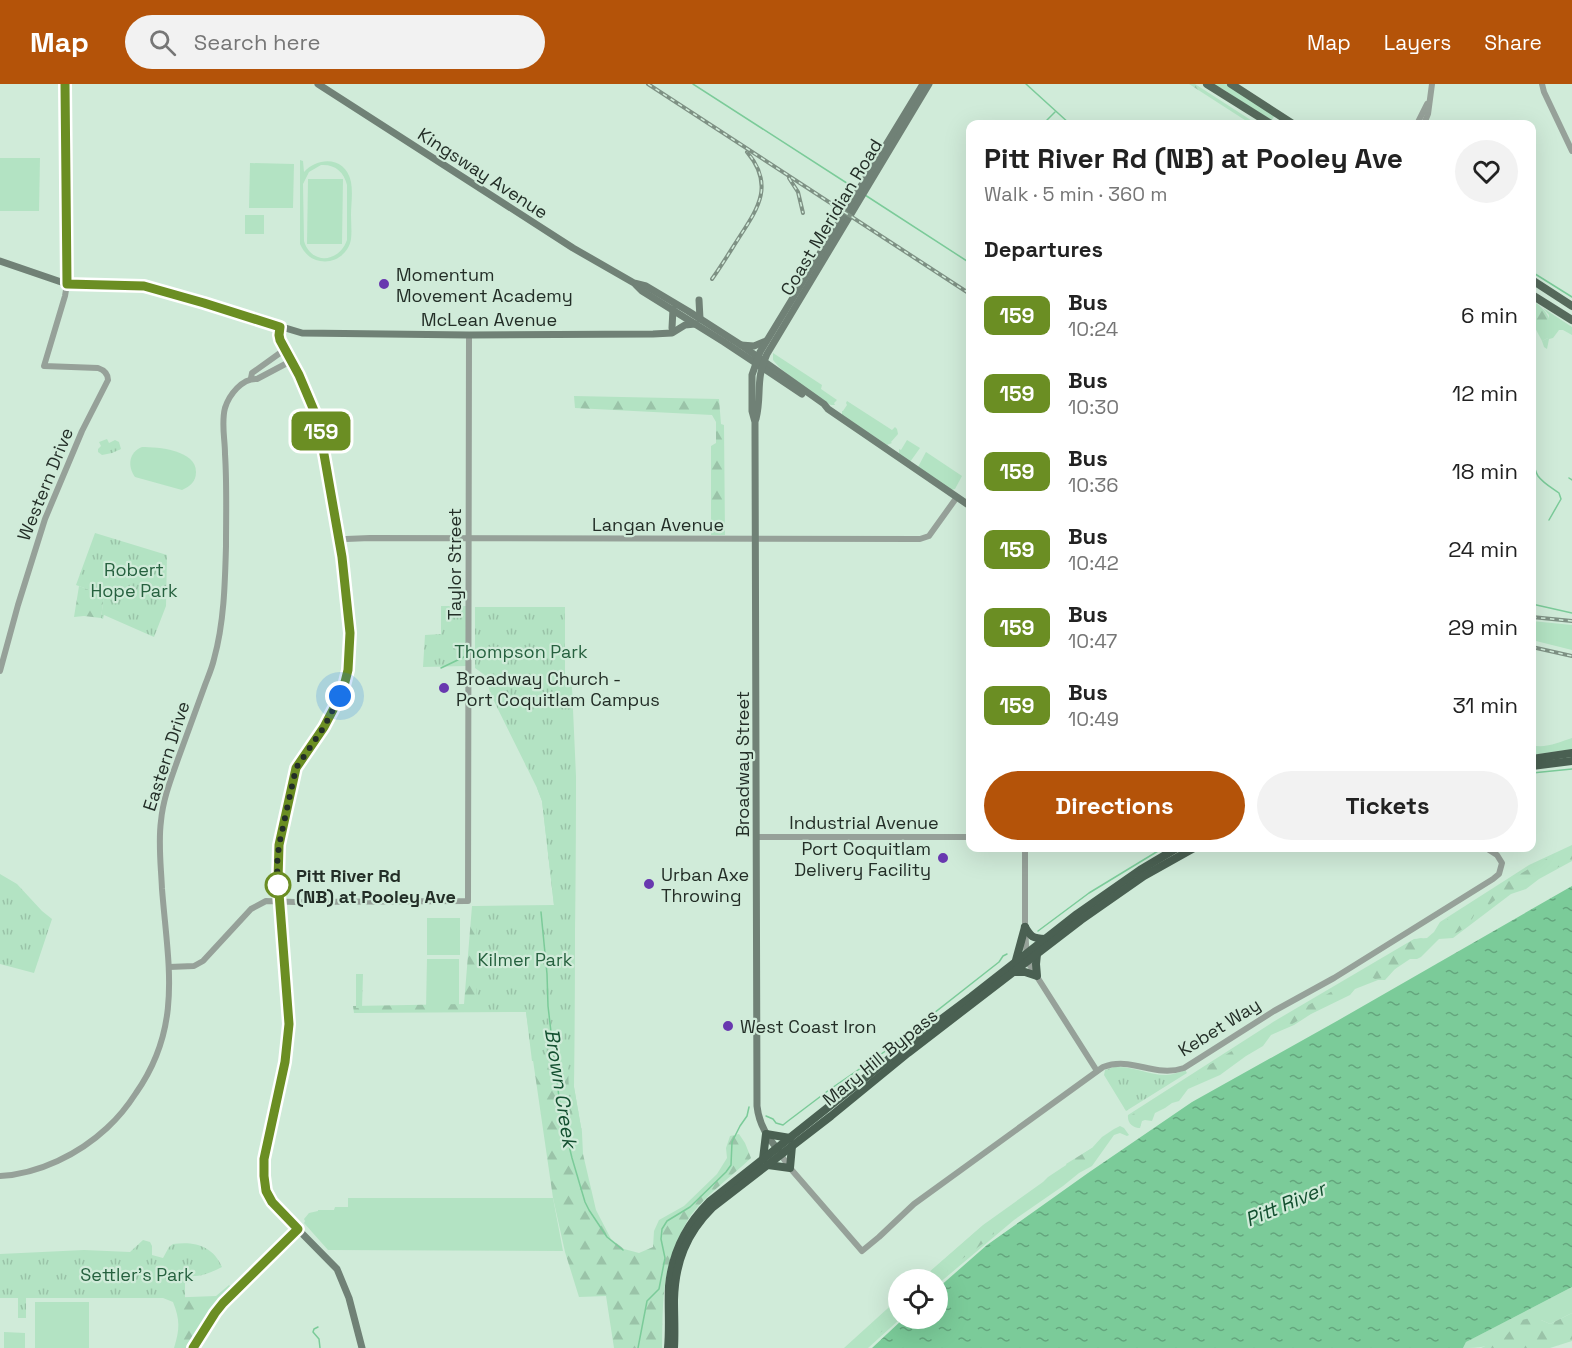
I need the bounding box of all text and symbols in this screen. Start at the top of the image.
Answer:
search box [125,15,545,69]
text: Map [30,24,89,60]
icon: search [146,26,179,59]
text: Search here [194,28,321,56]
text: Map [1307,29,1351,56]
text: Layers [1384,29,1451,56]
text: Share [1484,29,1542,56]
street label: Kingsway Avenue [414,122,552,224]
street label: Coast Meridian Road [775,134,887,300]
text: Pitt River Rd (NB) at Pooley Ave [984,140,1403,176]
button: heart [1455,140,1518,203]
text: Walk · 5 min · 360 m [984,181,1167,207]
text: Departures [984,235,1103,263]
place label: Momentum Movement Academy [396,263,573,307]
marker: Momentum Movement Academy [377,277,391,291]
text: Bus [1068,288,1108,316]
text: 6 min [1461,301,1518,329]
text: 159 [999,302,1035,329]
street label: McLean Avenue [421,308,557,331]
text: 10:24 [1068,316,1118,342]
text: Bus [1068,366,1108,394]
text: 12 min [1452,379,1518,407]
text: 159 [999,380,1035,407]
text: 10:30 [1068,394,1119,420]
line badge: 159 [286,412,356,450]
text: 159 [303,418,339,445]
street label: Western Drive [12,424,78,544]
text: Bus [1068,444,1108,472]
text: 18 min [1452,457,1518,485]
text: 159 [999,458,1035,485]
text: 10:36 [1068,472,1119,498]
street label: Taylor Street [443,508,466,620]
street label: Langan Avenue [592,513,724,536]
text: Bus [1068,522,1108,550]
text: 24 min [1448,535,1518,563]
text: 159 [999,536,1035,563]
text: 10:42 [1068,550,1119,576]
park label: Robert Hope Park [90,558,178,602]
text: Bus [1068,600,1108,628]
text: 29 min [1448,613,1518,641]
text: 159 [999,614,1035,641]
text: 10:47 [1068,628,1117,654]
park label: Thompson Park [454,640,588,663]
place label: Broadway Church - Port Coquitlam Campus [456,667,660,711]
text: Bus [1068,678,1108,706]
your location [325,681,355,711]
marker: Broadway Church - Port Coquitlam Campus [437,681,451,695]
street label: Broadway Street [731,691,754,837]
text: 31 min [1452,691,1518,719]
text: 159 [999,692,1035,719]
street label: Eastern Drive [137,698,195,814]
text: 10:49 [1068,706,1119,732]
button: Directions [984,771,1245,840]
button: Tickets [1257,771,1518,840]
street label: Industrial Avenue [789,811,939,834]
place label: Port Coquitlam Delivery Facility [794,837,931,881]
marker: Port Coquitlam Delivery Facility [936,851,950,865]
place label: Urban Axe Throwing [661,863,749,907]
place label: Pitt River Rd (NB) at Pooley Ave [296,864,456,908]
marker: Pitt River Rd (NB) at Pooley Ave [265,872,291,898]
marker: Urban Axe Throwing [642,877,656,891]
park label: Kilmer Park [478,948,573,971]
street label: Kebet Way [1174,993,1264,1061]
street label: Mary Hill Bypass [818,1003,942,1111]
place label: West Coast Iron [740,1015,877,1038]
marker: West Coast Iron [721,1019,735,1033]
water label: Brown Creek [539,1026,584,1152]
water label: Pitt River [1241,1174,1331,1233]
park label: Settler's Park [80,1263,194,1286]
map controls [888,1269,948,1329]
button: locate [888,1269,948,1329]

